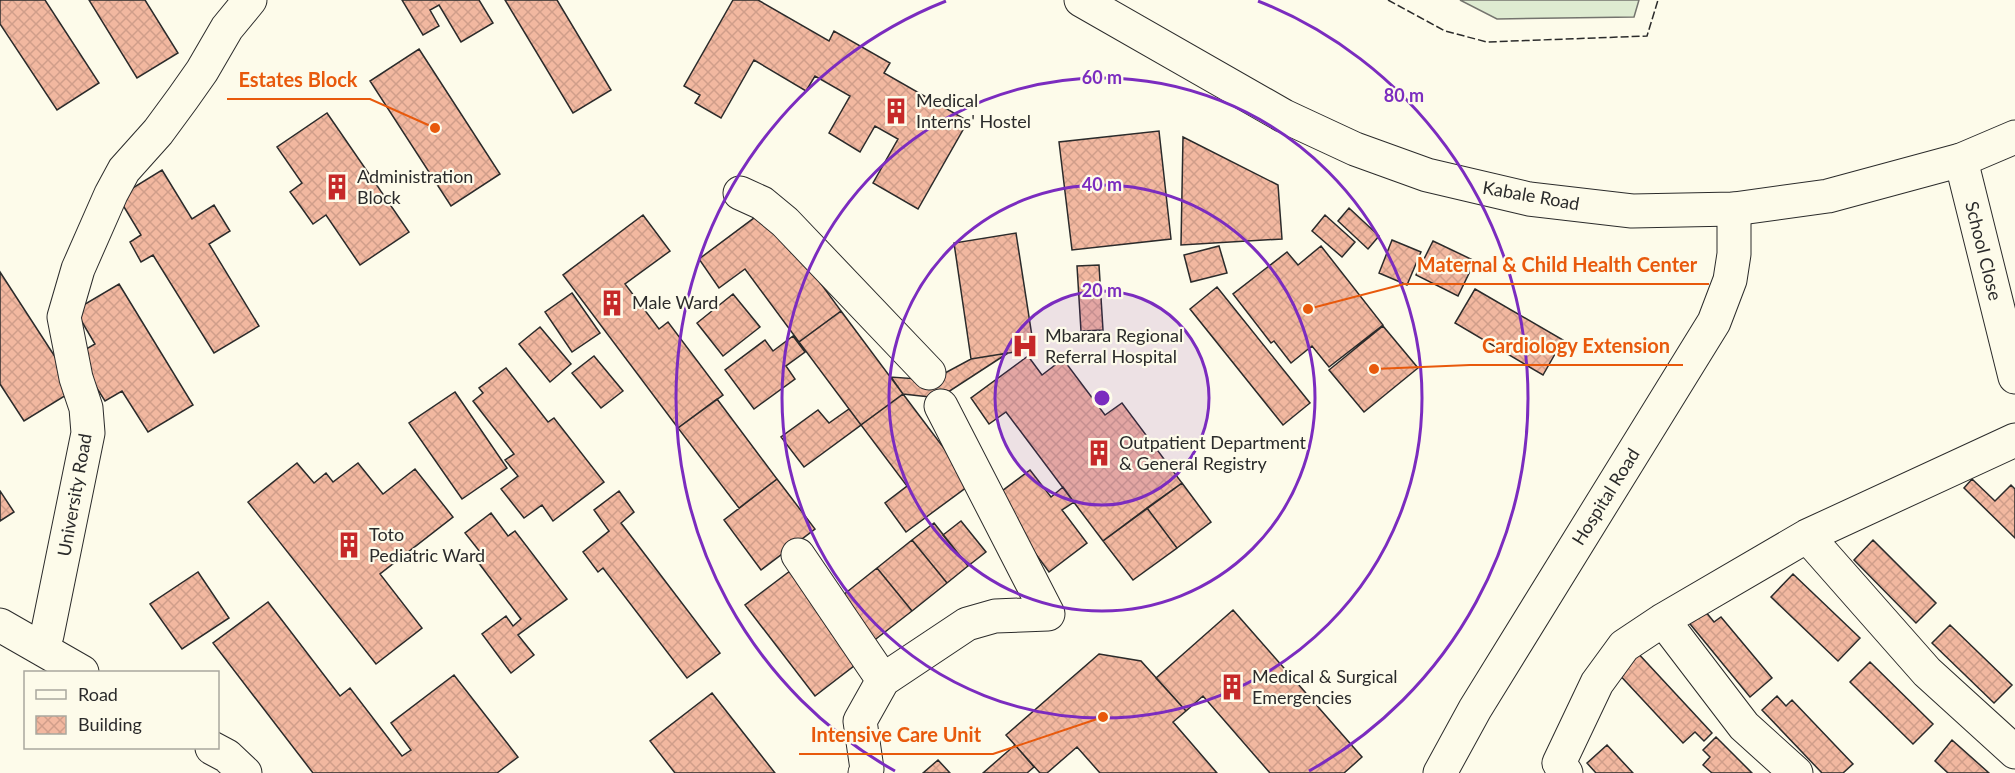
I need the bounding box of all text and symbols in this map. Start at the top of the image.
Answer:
callout: Estates Block [227,61,370,99]
text: 60 m [1082,66,1122,88]
text: Estates Block [238,67,358,91]
text: 80 m [1384,84,1424,106]
place label: Medical Interns' Hostel [916,89,1031,132]
building icon: Medical Interns' Hostel [881,96,911,126]
place label: Administration Block [357,165,473,208]
building icon: Administration Block [322,172,352,202]
text: 40 m [1082,173,1122,195]
street label: Kabale Road [1481,176,1581,214]
street label: School Close [1961,199,2007,303]
callout: Maternal & Child Health Center [1404,246,1709,284]
text: Maternal & Child Health Center [1417,252,1698,276]
text: 20 m [1082,279,1122,301]
building icon: Male Ward [597,288,627,318]
place label: Male Ward [632,291,718,313]
place label: Mbarara Regional Referral Hospital [1045,324,1183,367]
callout: Cardiology Extension [1470,327,1683,365]
hospital icon: Mbarara Regional Referral Hospital [1010,331,1040,361]
text: Cardiology Extension [1482,333,1670,357]
centre of rings [1092,388,1112,408]
place label: Outpatient Department & General Registry [1119,431,1307,474]
street label: University Road [52,432,96,558]
building icon: Outpatient Department & General Registry [1084,438,1114,468]
street label: Hospital Road [1567,444,1644,549]
place label: Toto Pediatric Ward [369,523,485,566]
building icon: Toto Pediatric Ward [334,530,364,560]
place label: Medical & Surgical Emergencies [1252,665,1398,708]
legend [24,671,219,749]
building icon: Medical & Surgical Emergencies [1217,672,1247,702]
text: Road [78,683,118,705]
text: Building [78,713,142,735]
callout: Intensive Care Unit [799,716,993,754]
text: Intensive Care Unit [811,722,982,746]

